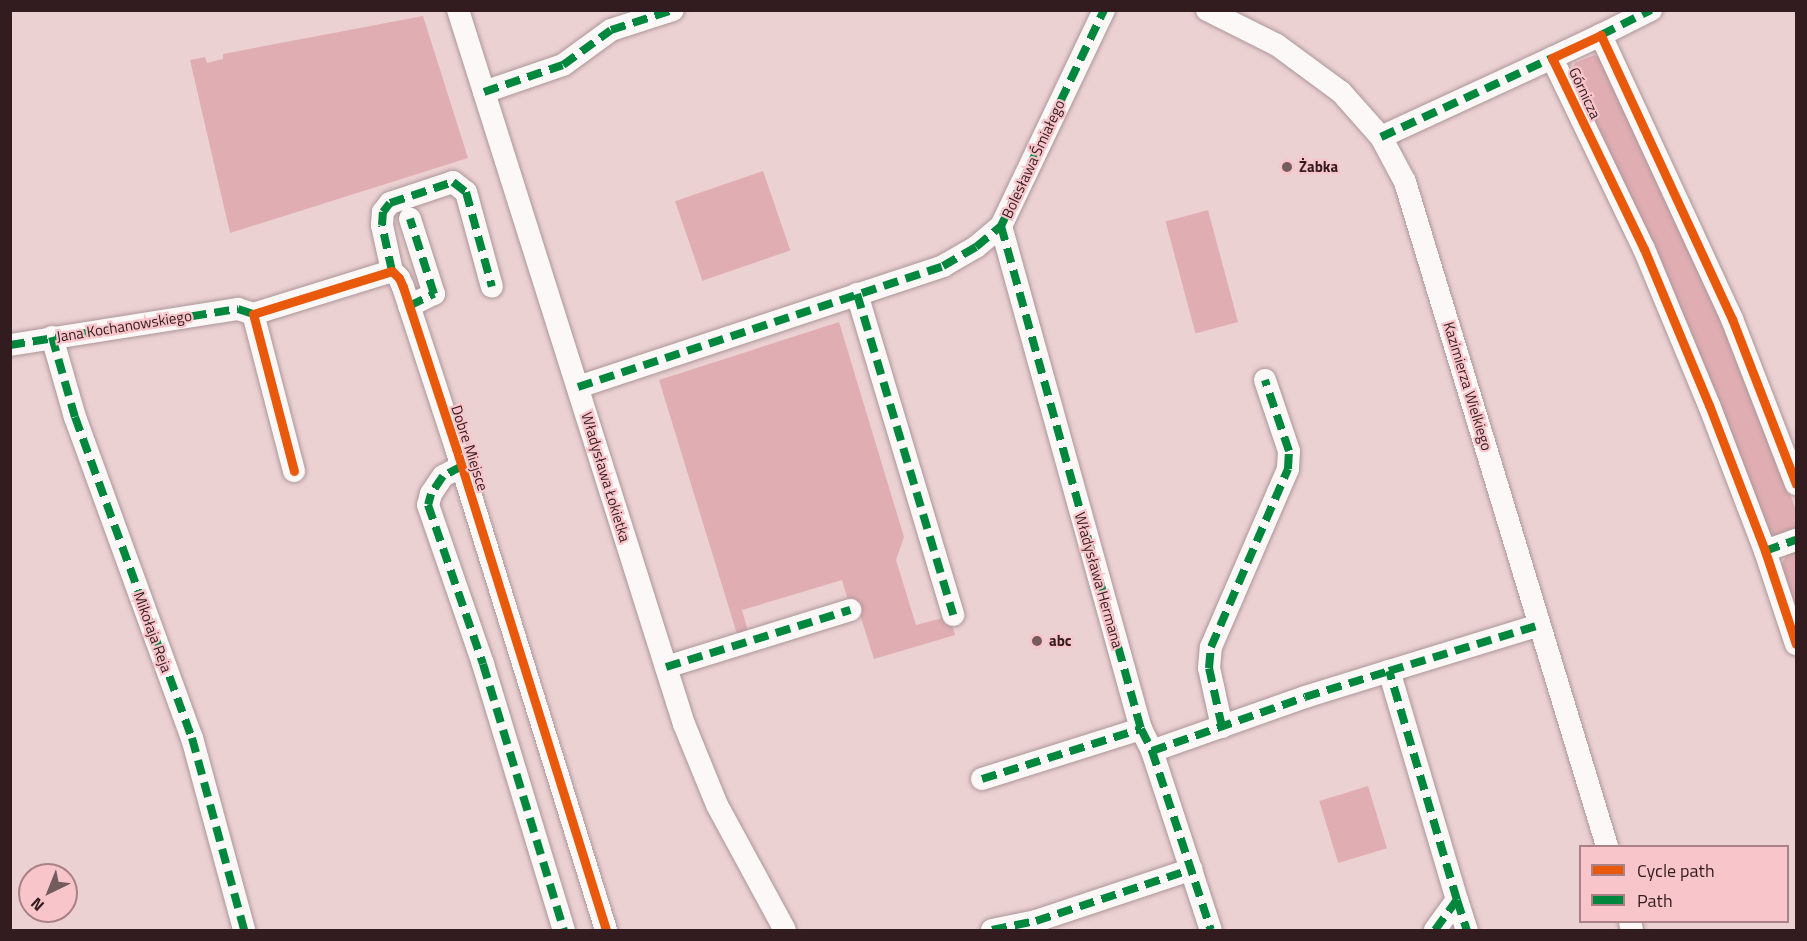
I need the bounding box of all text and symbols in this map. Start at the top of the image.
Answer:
street label: Górnicza [1565,64,1605,122]
street label: Bolesława Śmiałego [998,97,1068,221]
place label: Żabka [1299,158,1338,176]
marker: Żabka [1280,160,1294,174]
street label: Jana Kochanowskiego [55,306,193,346]
street label: Kazimierza Wielkiego [1440,319,1496,453]
street label: Dobre Miejsce [448,403,492,493]
street label: Władysława Łokietka [578,410,634,544]
street label: Władysława Hermana [1071,510,1127,650]
street label: Mikołaja Reja [130,589,176,675]
place label: abc [1049,632,1072,650]
marker: abc [1030,634,1044,648]
legend [1579,845,1789,923]
text: Cycle path [1637,857,1715,884]
north arrow [18,863,78,923]
text: Path [1637,887,1673,914]
text: N [25,892,49,917]

